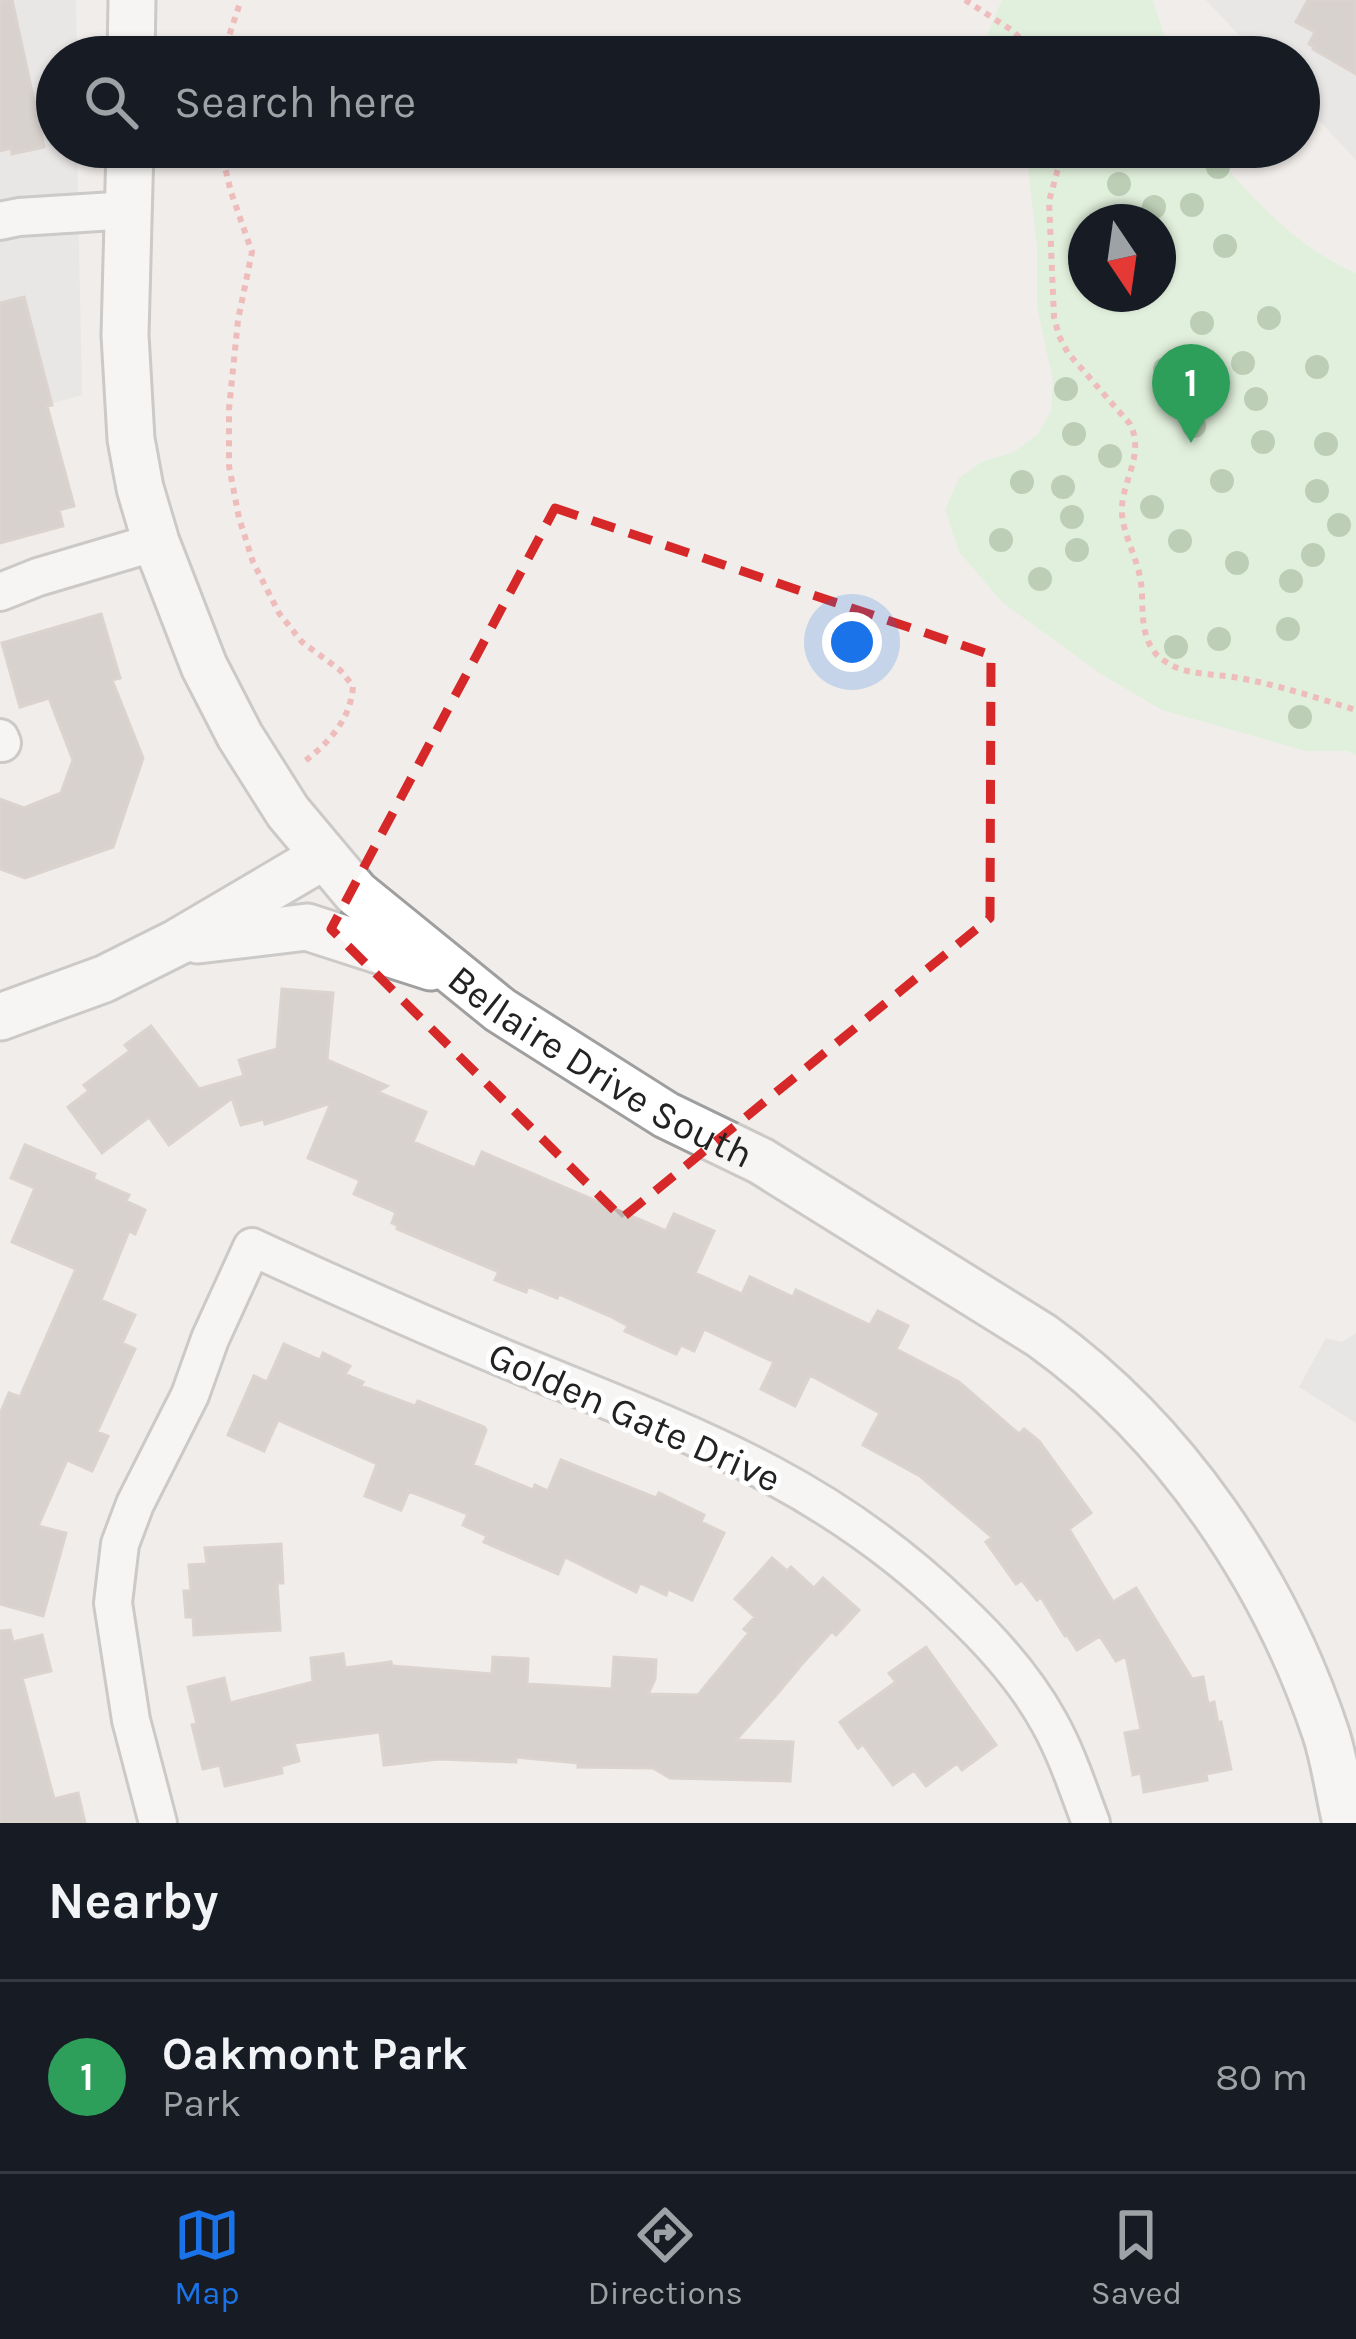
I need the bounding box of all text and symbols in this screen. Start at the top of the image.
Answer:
search box [36,36,1320,168]
icon: search [78,69,144,135]
text: Search here [174,76,416,128]
north arrow [1068,204,1176,312]
pin: 1 [1152,344,1230,443]
your location [822,612,882,672]
street label: Bellaire Drive South [439,956,760,1178]
street label: Golden Gate Drive [481,1332,788,1502]
text: Nearby [48,1871,218,1931]
text: Oakmont Park [162,2028,468,2080]
text: 1 [80,2054,94,2100]
text: 80 m [1215,2054,1308,2100]
text: Park [162,2080,241,2126]
tab: Map [174,2202,240,2312]
tab: Directions [588,2202,743,2312]
tab: Saved [1091,2202,1182,2312]

